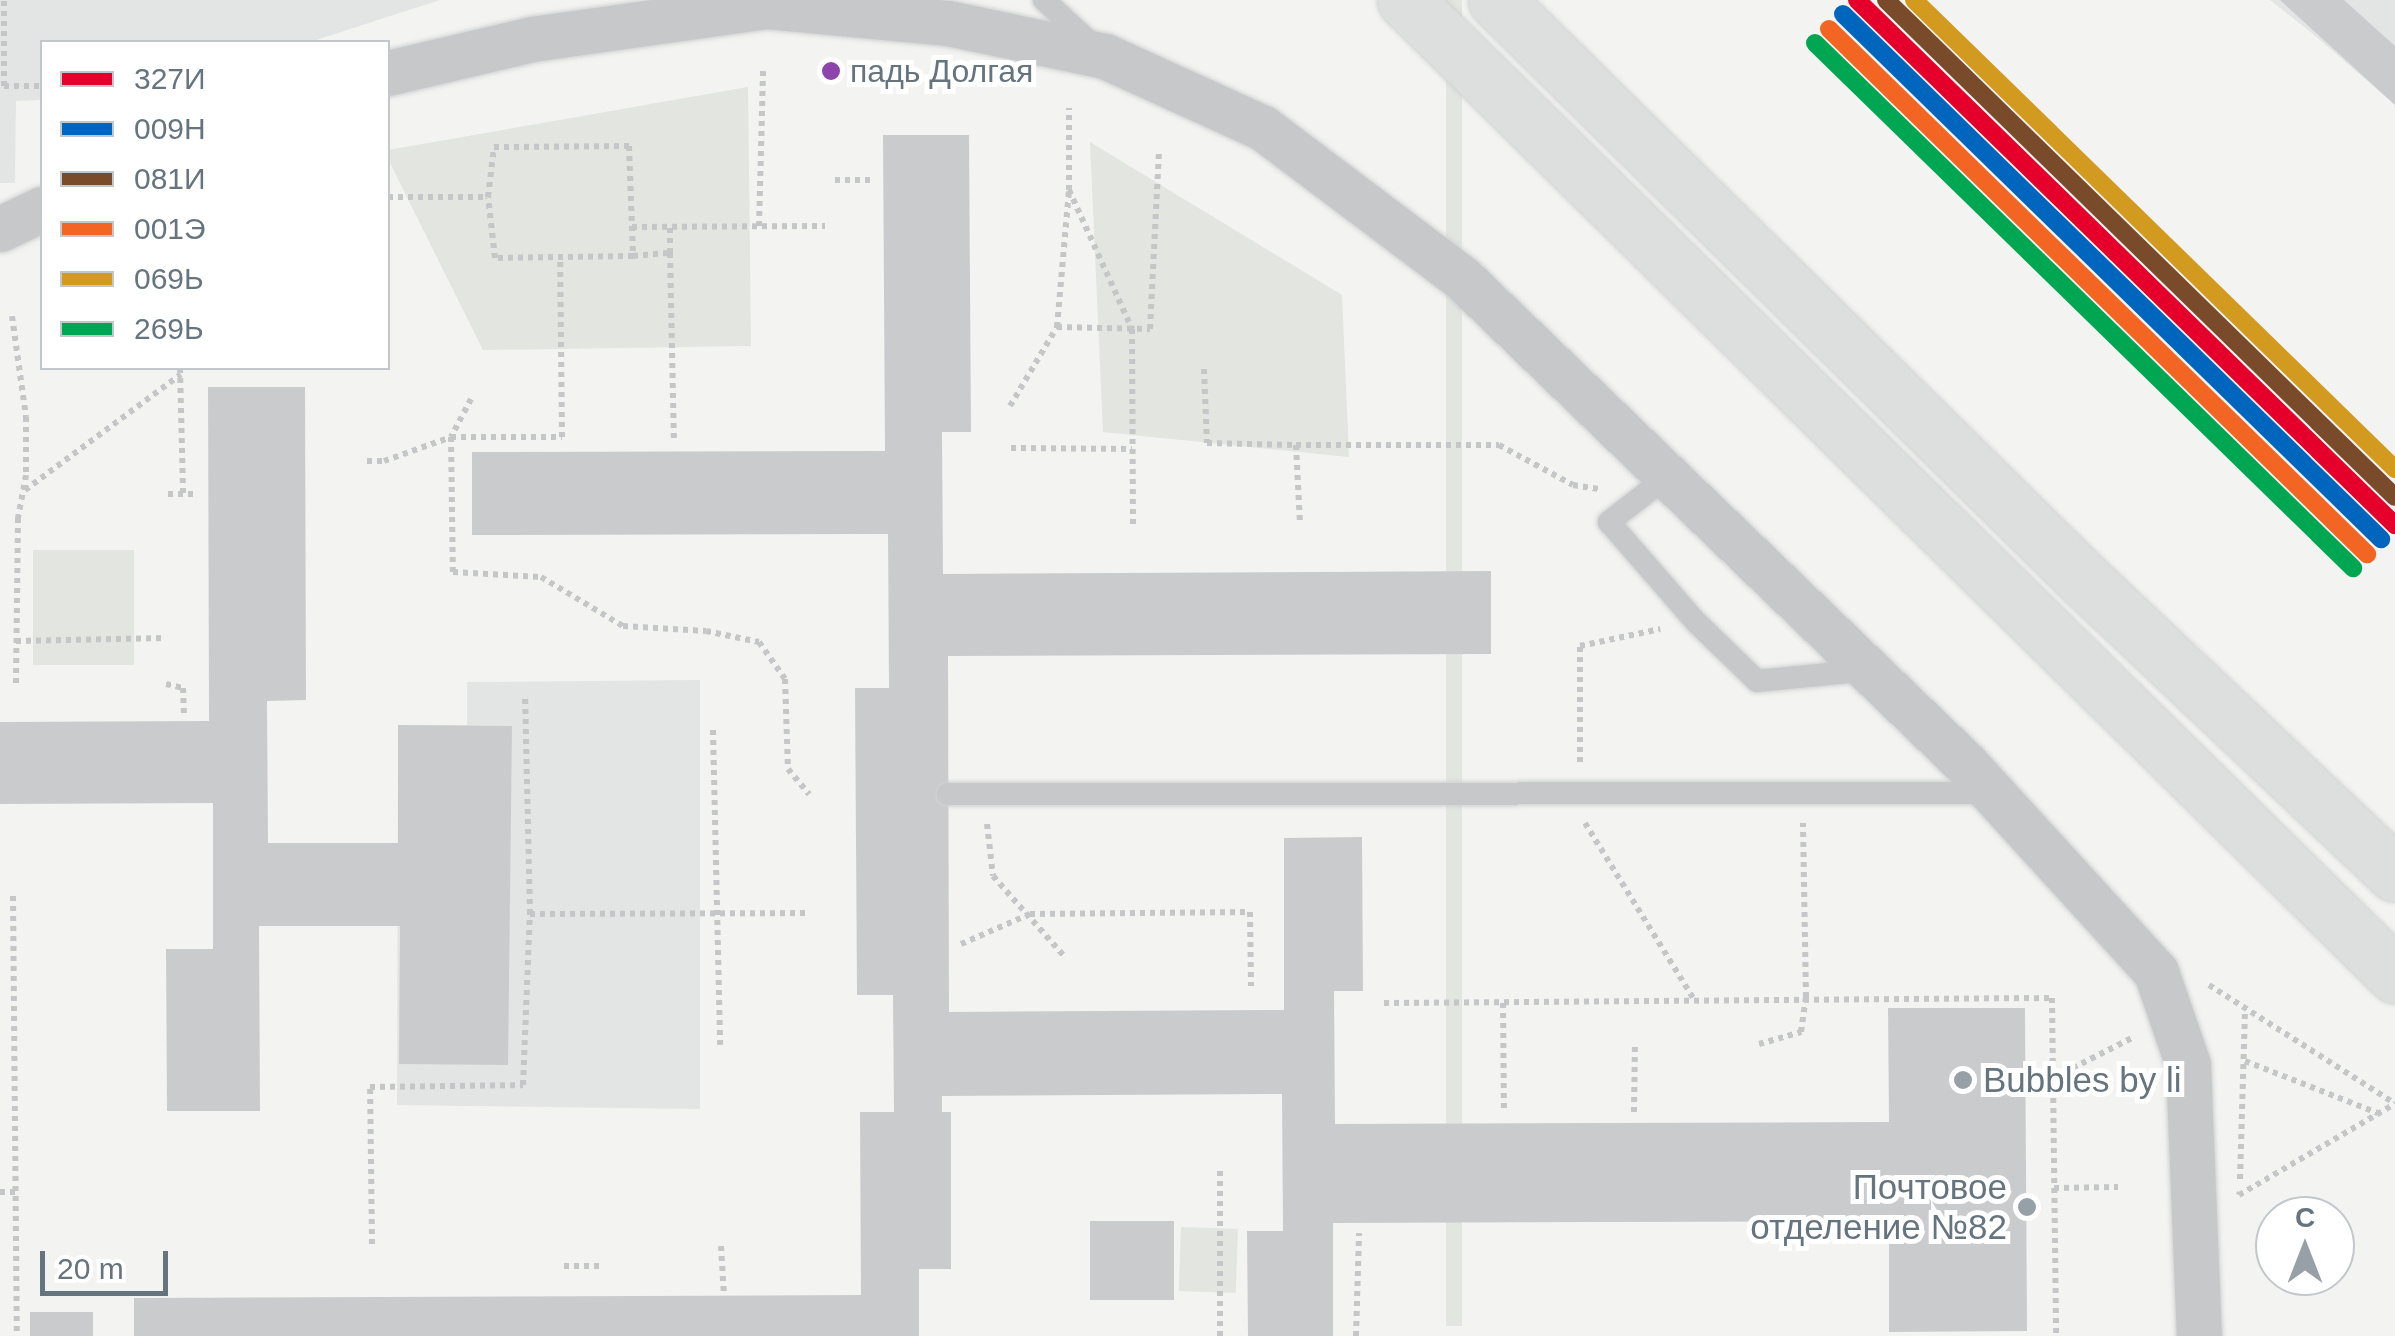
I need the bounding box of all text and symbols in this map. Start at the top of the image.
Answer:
legend [40,40,390,370]
place label: падь Долгая [850,52,1033,90]
marker: падь Долгая [821,61,841,81]
text: 327И [134,62,206,95]
text: 009Н [134,112,206,145]
text: 081И [134,162,206,195]
text: 001Э [134,212,206,245]
text: 069Ь [134,262,204,295]
text: 269Ь [134,312,204,345]
place label: Bubbles by li [1983,1059,2181,1101]
marker: Bubbles by li [1952,1069,1974,1091]
place label: Почтовое отделение №82 [1750,1166,2007,1248]
marker: Почтовое отделение №82 [2016,1196,2038,1218]
north arrow [2255,1196,2355,1296]
text: С [2295,1202,2315,1233]
scale bar [45,1231,172,1293]
text: 20 m [57,1252,124,1285]

